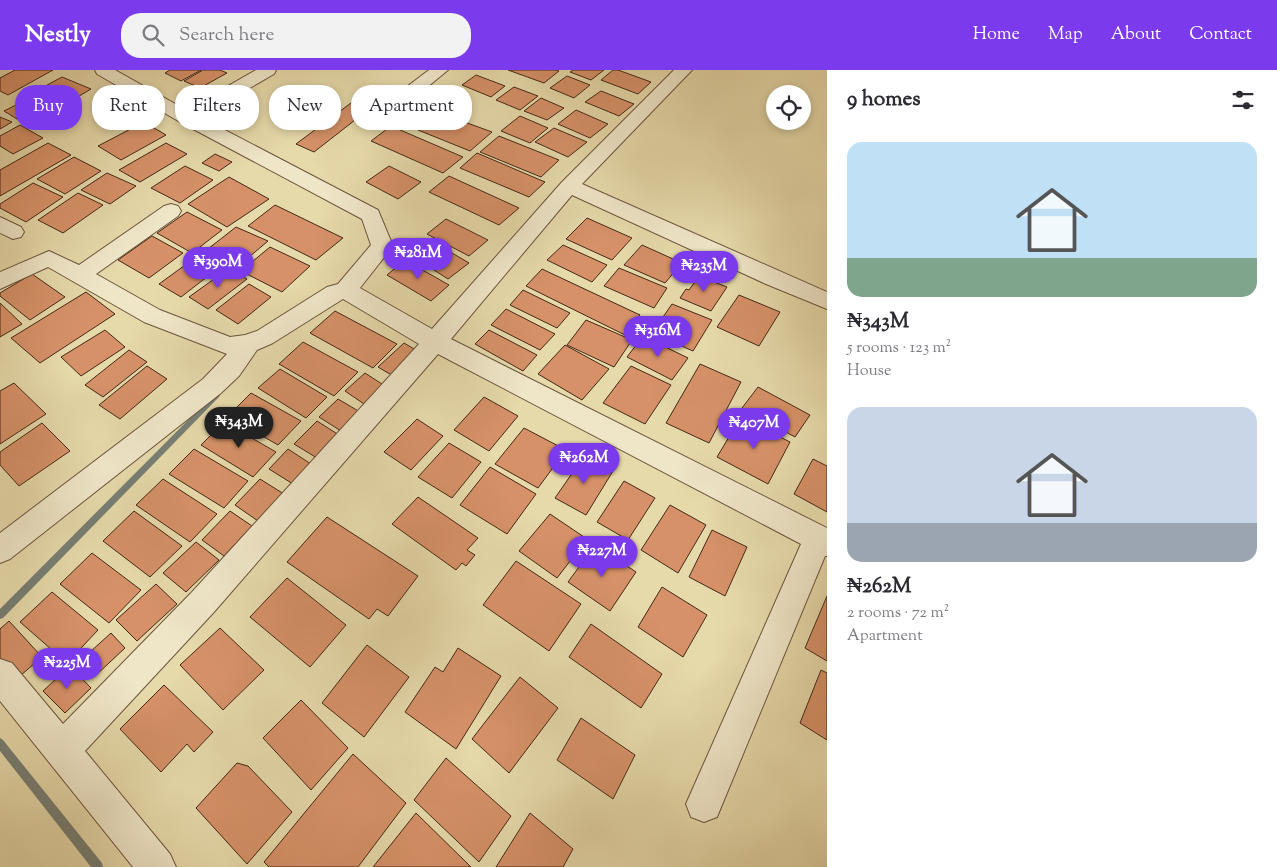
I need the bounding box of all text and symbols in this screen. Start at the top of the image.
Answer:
search box [121,13,471,58]
text: Nestly [25,18,91,52]
icon: search [139,21,167,49]
text: Search here [179,22,274,49]
text: Home [973,22,1020,48]
text: Map [1048,22,1083,48]
text: About [1111,22,1161,48]
text: Contact [1189,22,1252,48]
chip: Buy [15,85,82,130]
chip: Rent [92,85,165,130]
chip: Filters [175,85,259,130]
chip: New [269,85,341,130]
chip: Apartment [351,85,472,130]
map controls [766,85,811,130]
button: locate [766,85,811,130]
text: 9 homes [847,85,920,115]
icon: filters [1229,86,1257,114]
icon: home [1007,175,1097,265]
pin: ₦281M [383,238,453,280]
text: ₦281M [394,242,442,265]
pin: ₦390M [183,246,253,289]
pin: ₦235M [669,250,739,293]
text: ₦390M [194,251,242,274]
text: ₦235M [681,255,727,278]
text: ₦343M [847,307,909,337]
pin: ₦316M [623,316,693,358]
text: ₦316M [635,320,681,343]
text: 5 rooms · 123 m² [847,337,951,360]
text: House [847,360,891,383]
pin: ₦343M [204,406,274,449]
pin: ₦407M [719,408,789,450]
text: ₦343M [215,411,263,434]
text: ₦407M [729,412,779,435]
icon: home [1007,440,1097,530]
pin: ₦262M [549,442,619,485]
text: ₦262M [559,447,609,470]
pin: ₦227M [567,536,637,578]
text: ₦227M [577,540,627,563]
text: ₦262M [847,572,911,602]
text: 2 rooms · 72 m² [847,602,949,625]
text: Apartment [847,625,923,648]
pin: ₦225M [32,648,102,690]
text: ₦225M [44,652,90,675]

